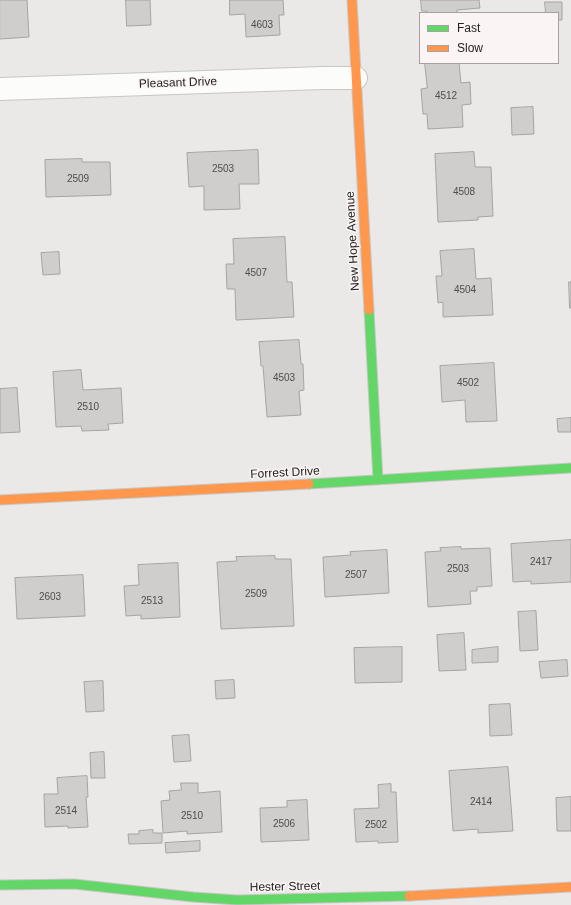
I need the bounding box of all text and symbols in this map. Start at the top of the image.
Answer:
legend [419,12,559,64]
house number: 4603 [251,19,273,31]
text: Fast [457,21,480,35]
text: Slow [457,41,483,55]
street label: Pleasant Drive [139,74,217,92]
house number: 4512 [435,90,457,102]
house number: 2503 [212,163,234,175]
house number: 2509 [67,173,89,185]
house number: 4508 [453,186,475,198]
street label: New Hope Avenue [343,191,363,291]
house number: 4507 [245,267,267,279]
house number: 4504 [454,284,476,296]
house number: 4503 [273,372,295,384]
house number: 4502 [457,377,479,389]
house number: 2510 [77,401,99,413]
street label: Forrest Drive [250,464,320,482]
house number: 2417 [530,556,552,568]
house number: 2503 [447,563,469,575]
house number: 2507 [345,569,367,581]
house number: 2509 [245,588,267,600]
house number: 2603 [39,591,61,603]
house number: 2513 [141,595,163,607]
house number: 2414 [470,796,492,808]
house number: 2514 [55,805,77,817]
house number: 2510 [181,810,203,822]
house number: 2506 [273,818,295,830]
house number: 2502 [365,819,387,831]
street label: Hester Street [250,879,320,895]

